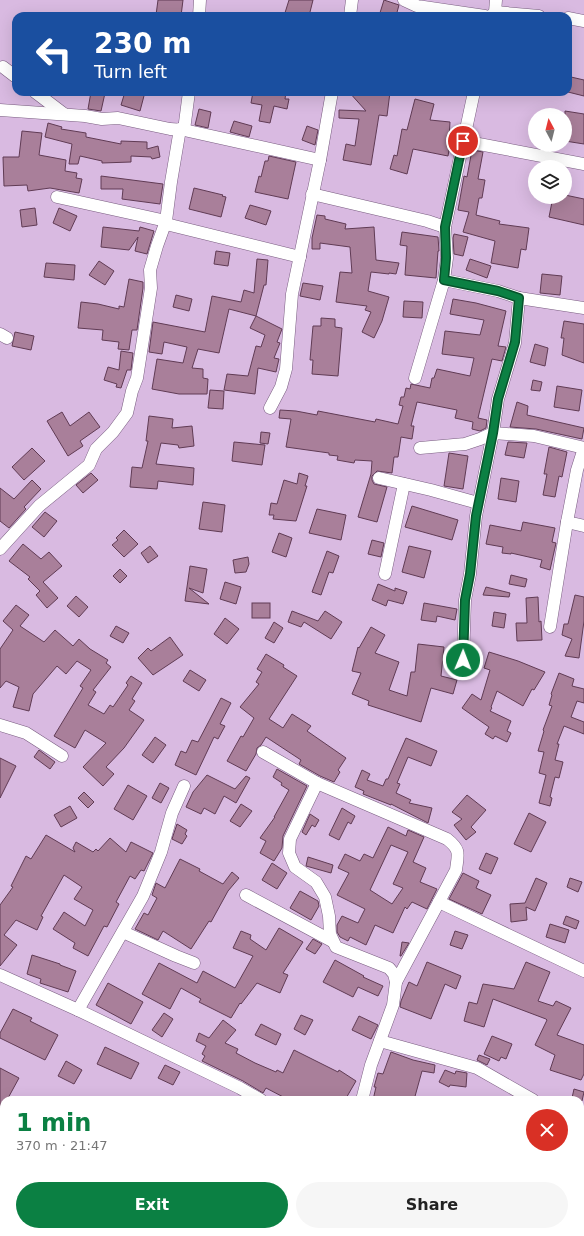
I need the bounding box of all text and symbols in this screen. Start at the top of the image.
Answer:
text: 230 m [94,27,191,60]
icon: left [28,28,80,80]
text: Turn left [94,61,167,82]
north arrow [528,108,572,152]
map controls [528,108,572,204]
pin [446,124,480,158]
icon: arrive [452,130,474,152]
button: layers [528,160,572,204]
position arrow [442,639,484,681]
text: 1 min [16,1109,91,1137]
button: close [526,1109,568,1151]
text: 370 m · 21:47 [16,1138,107,1153]
button: Exit [16,1182,288,1228]
button: Share [296,1182,568,1228]

